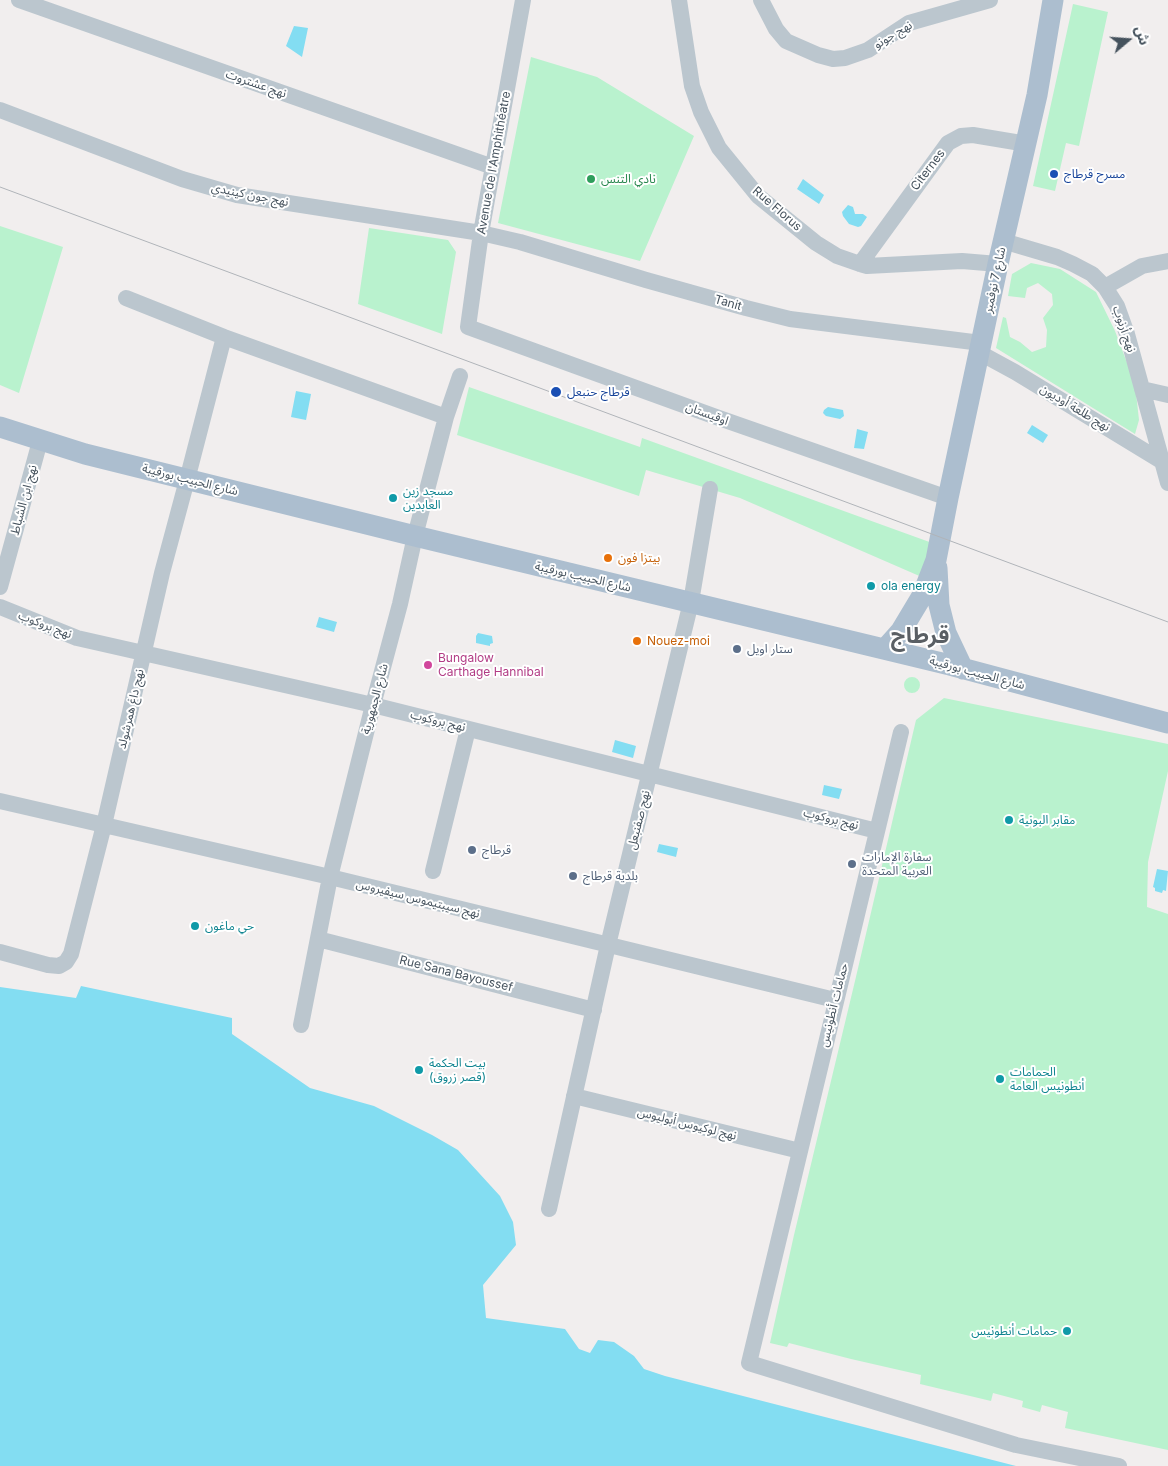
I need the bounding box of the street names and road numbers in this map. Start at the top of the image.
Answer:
street label: نهج جونو [871,18,915,52]
street label: نهج عشتروت [224,67,288,101]
street label: Avenue de l'Amphithéatre [474,90,514,236]
street label: Citernes [908,147,948,193]
street label: نهج جون كينيدي [210,180,290,210]
street label: Rue Florus [750,184,804,234]
street label: شارع 7 نوفمبر [981,246,1009,314]
street label: Tanit [713,292,743,314]
street label: نهج أرنوب [1109,304,1139,354]
street label: نهج طلعة أوديون [1037,381,1113,435]
street label: اوقيستان [684,400,730,428]
street label: شارع الحبيب بورقيبة [141,461,239,499]
street label: نهج ابن الشباط [8,463,40,537]
street label: شارع الحبيب بورقيبة [534,559,632,595]
street label: نهج بروكوب [16,608,74,642]
street label: شارع الحبيب بورقيبة [928,653,1026,693]
street label: شارع الجمهورية [359,662,391,736]
street label: نهج داغ همرشولد [115,668,147,750]
street label: نهج بروكوب [409,707,467,735]
street label: نهج صفنبعل [625,789,653,851]
street label: نهج بروكوب [802,805,860,833]
street label: نهج سيبتيموس سيفيروس [355,877,481,921]
street label: Rue Sana Bayoussef [398,953,514,995]
street label: حمامات أنطونيس [817,962,851,1048]
street label: نهج لوكيوس أبوليوس [636,1105,738,1143]

